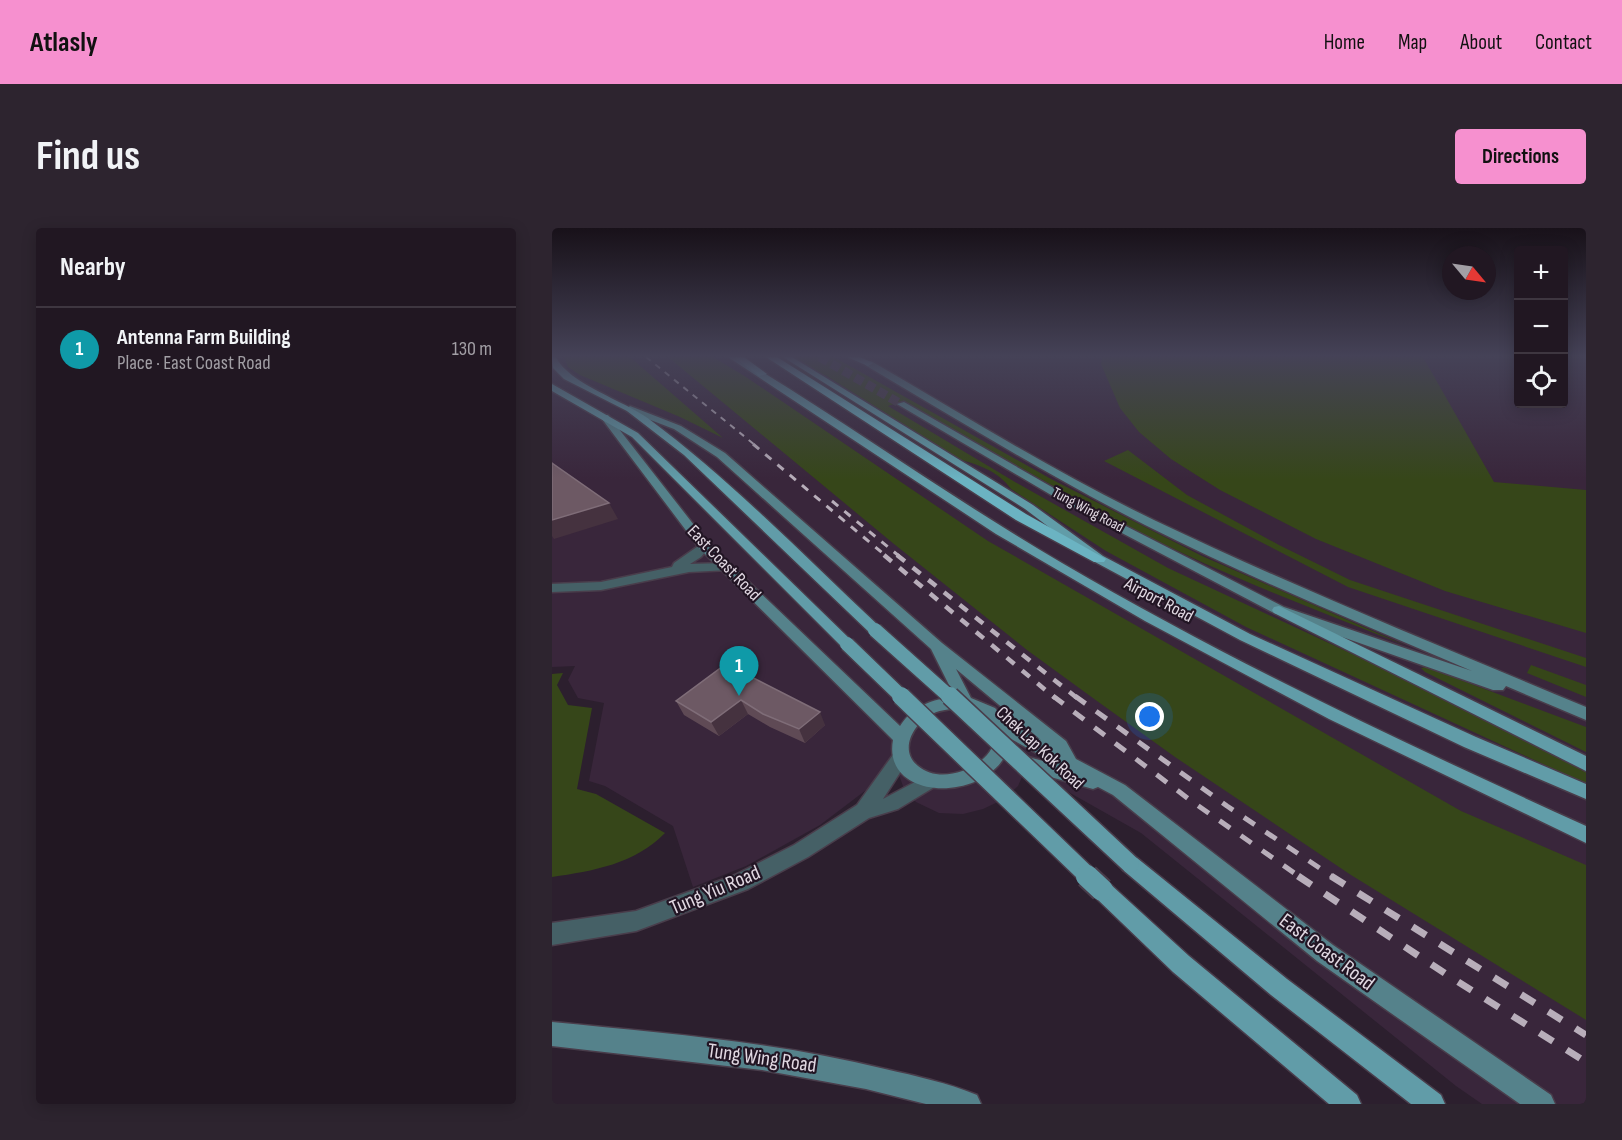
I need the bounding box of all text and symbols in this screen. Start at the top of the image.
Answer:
text: Atlasly [30,26,98,59]
text: Home [1324,30,1365,55]
text: Map [1398,30,1427,55]
text: About [1460,30,1502,55]
text: Contact [1535,30,1592,55]
button: Directions [1455,129,1586,184]
text: Find us [36,131,140,182]
north arrow [1442,246,1496,300]
map controls [1514,246,1568,408]
button: + [1514,246,1568,300]
text: Nearby [60,252,126,283]
button: − [1514,300,1568,354]
text: Antenna Farm Building [117,324,291,351]
text: 1 [76,337,83,361]
text: 130 m [452,337,492,361]
text: Place · East Coast Road [117,351,271,375]
button: locate [1514,354,1568,408]
street label: Tung Wing Road [1049,483,1127,537]
street label: East Coast Road [683,521,765,605]
street label: Airport Road [1120,573,1197,627]
pin: 1 [720,646,759,696]
street label: Chek Lap Kok Road [992,702,1088,794]
your location [1135,702,1164,731]
street label: Tung Yiu Road [666,860,764,920]
street label: East Coast Road [1274,908,1380,996]
street label: Tung Wing Road [706,1038,818,1078]

